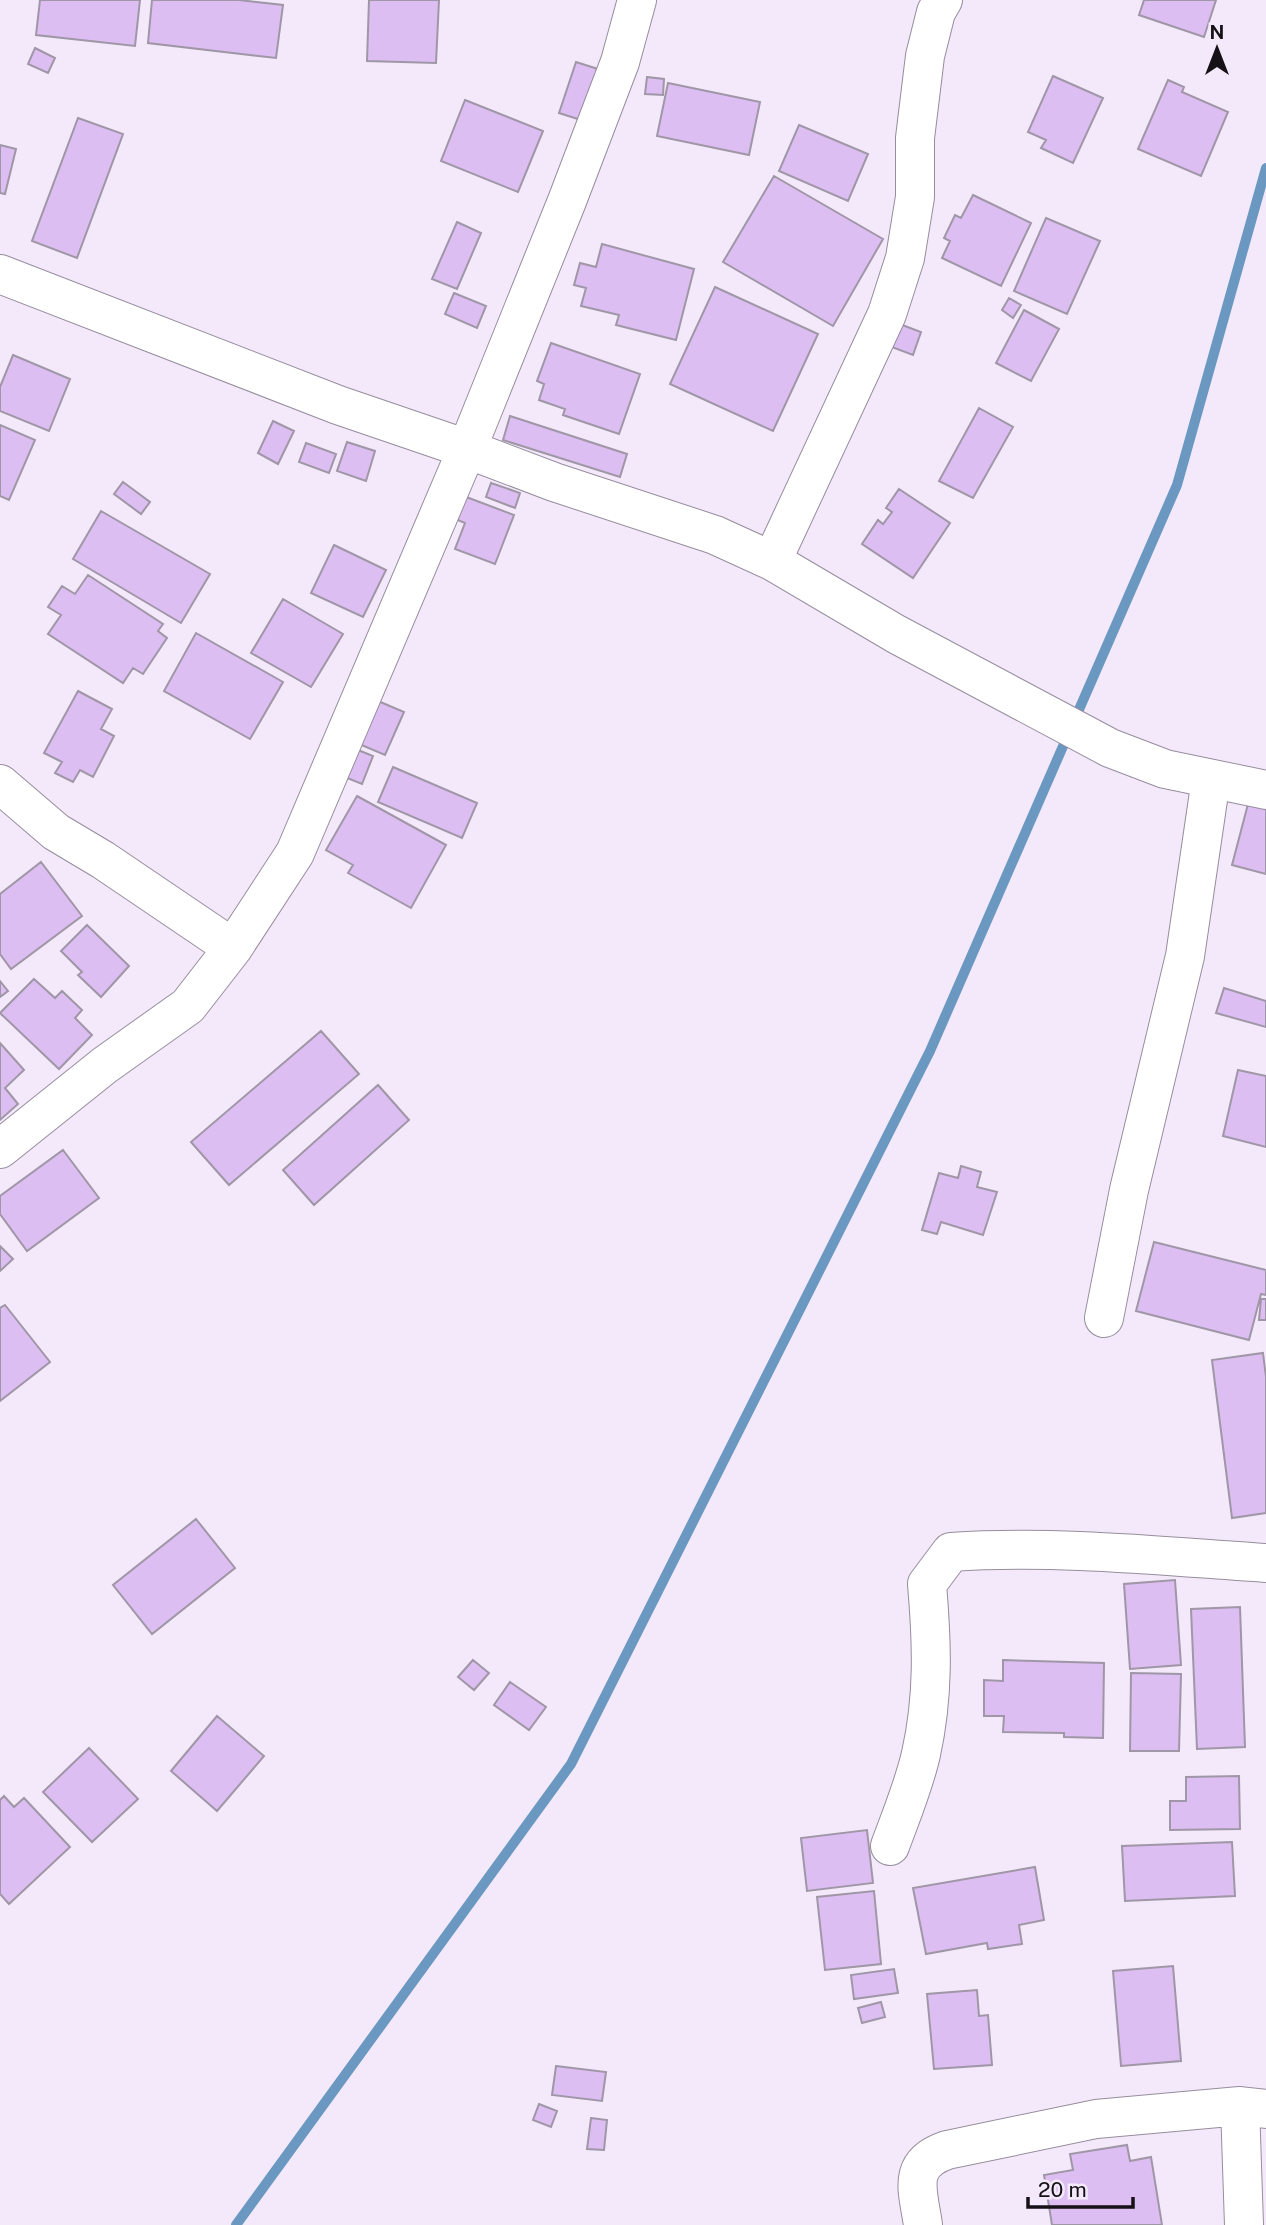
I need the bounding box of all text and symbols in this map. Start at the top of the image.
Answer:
north arrow [1182,14,1252,84]
text: N [1210,21,1224,43]
scale bar [1028,2166,1133,2210]
text: 20 m [1038,2177,1087,2202]

